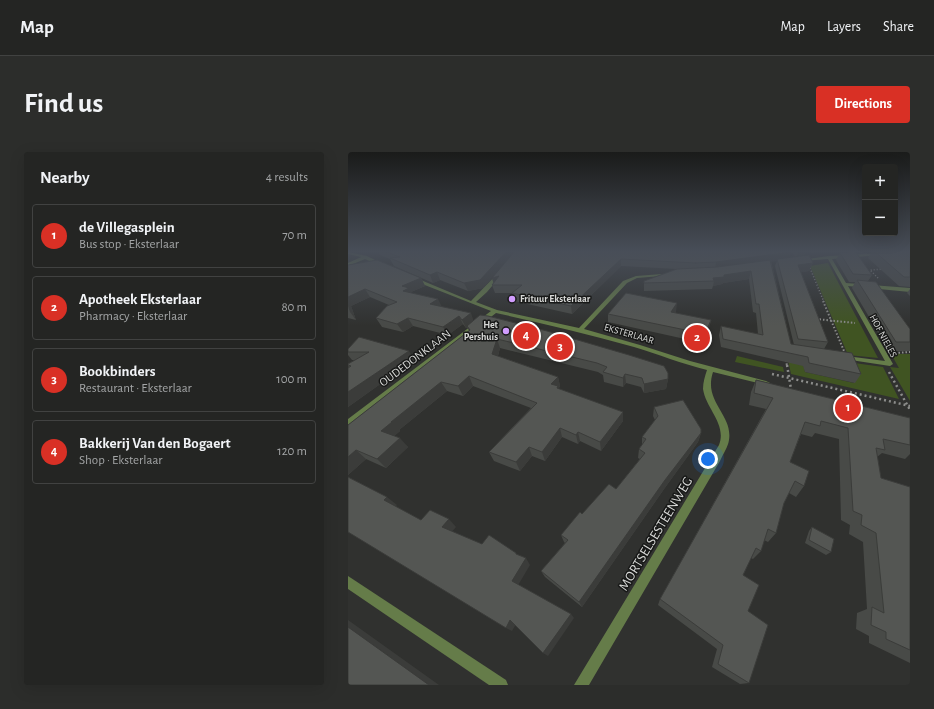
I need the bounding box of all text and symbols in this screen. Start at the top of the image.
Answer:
text: Map [20,18,54,37]
text: Map [780,20,805,34]
text: Layers [827,20,861,34]
text: Share [883,20,914,34]
button: Directions [816,86,910,123]
text: Find us [24,90,103,118]
map controls [862,164,898,236]
button: + [862,164,898,200]
text: Nearby [40,169,90,186]
text: 4 results [266,171,308,184]
button: − [862,200,898,236]
text: de Villegasplein [79,220,175,235]
text: 1 [52,229,56,242]
text: 70 m [282,229,307,242]
text: Bus stop · Eksterlaar [79,238,179,251]
text: Apotheek Eksterlaar [79,292,201,307]
marker: Frituur Eksterlaar [507,294,517,304]
place label: Frituur Eksterlaar [520,294,591,304]
text: 2 [51,301,57,314]
text: 80 m [281,301,307,314]
text: Pharmacy · Eksterlaar [79,310,187,323]
street label: HOF NIELES [868,313,899,359]
place label: Het Pershuis [464,320,499,342]
pin: 4 [513,321,539,351]
street label: EKSTERLAAR [603,322,656,346]
pin: 2 [684,323,710,353]
marker: Het Pershuis [501,326,511,336]
street label: OUDEDONKLAAN [377,327,453,389]
pin: 3 [547,332,573,362]
text: Bookbinders [79,364,156,379]
text: 3 [51,373,57,386]
text: 100 m [276,373,307,386]
text: Restaurant · Eksterlaar [79,382,192,395]
pin: 1 [835,393,861,423]
text: Bakkerij Van den Bogaert [79,436,231,451]
text: 4 [51,445,57,458]
text: 120 m [277,445,307,458]
your location [698,449,718,469]
text: Shop · Eksterlaar [79,454,163,467]
street label: MORTSELSESTEENWEG [617,475,695,593]

